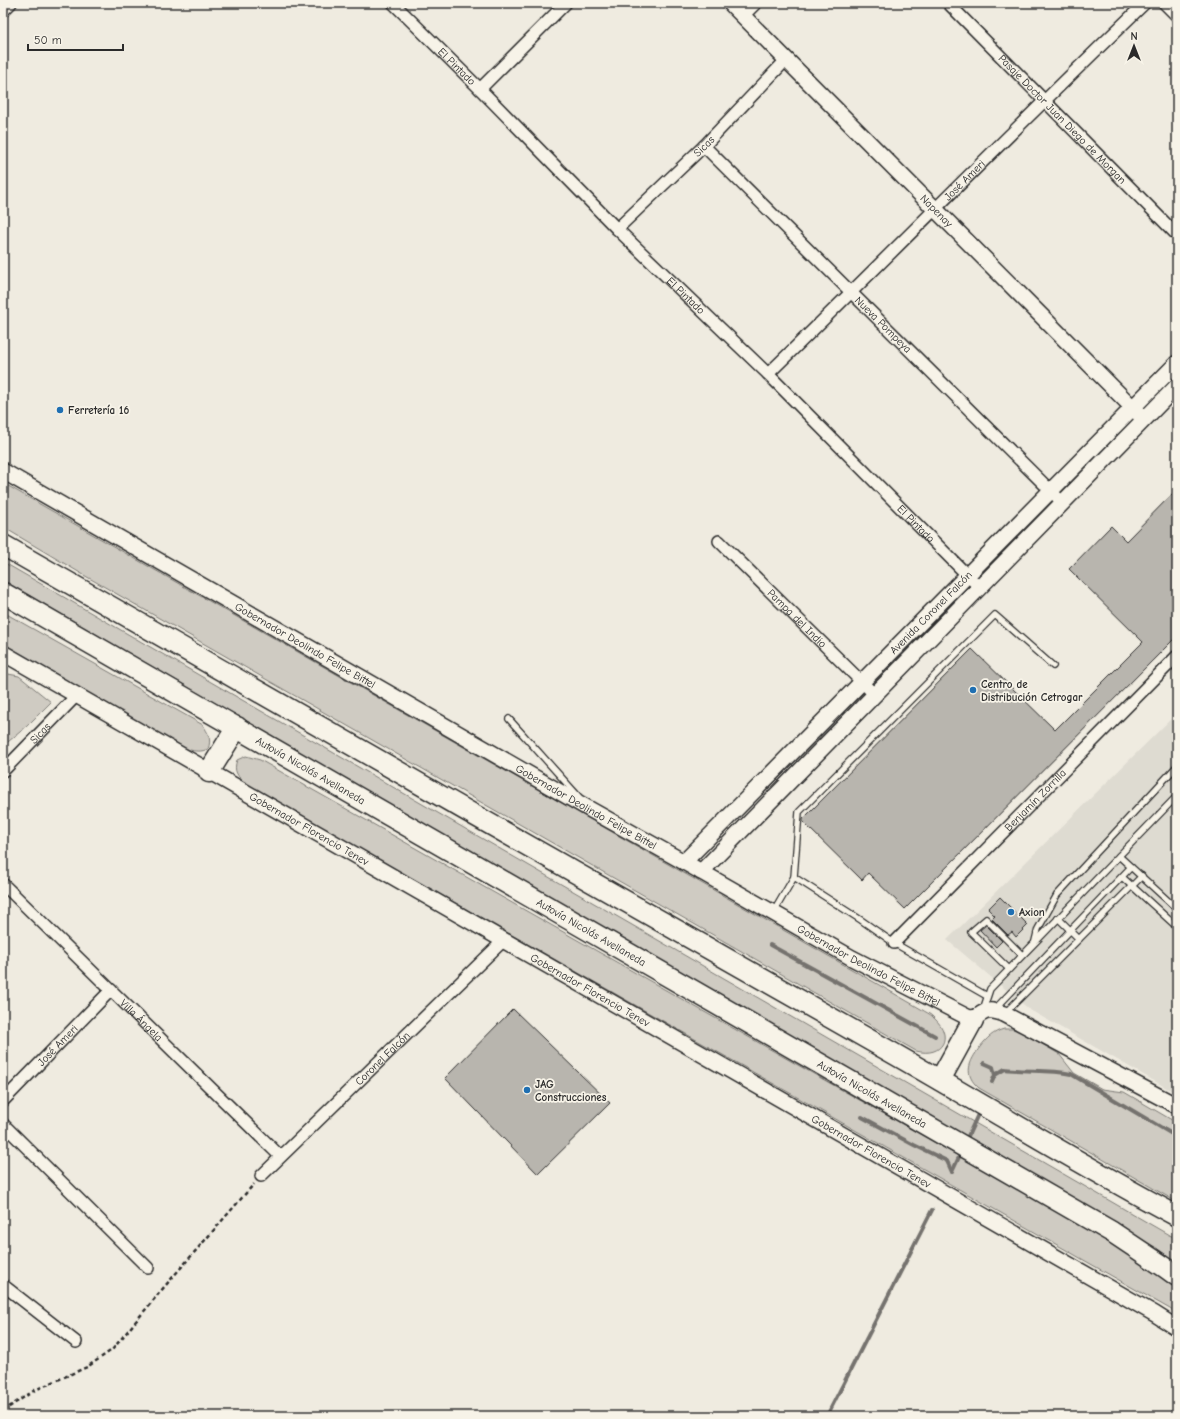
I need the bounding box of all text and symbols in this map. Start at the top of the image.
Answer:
scale bar [28,26,123,52]
north arrow [1114,26,1154,66]
text: N [1130,30,1138,43]
text: 50 m [34,33,62,47]
street label: El Pintado [435,45,478,88]
street label: Pasaje Doctor Juan Diego de Morgan [996,52,1129,187]
street label: Sicas [691,133,718,160]
street label: José Ameri [941,157,988,203]
street label: Napenay [917,192,955,230]
street label: El Pintado [664,274,708,317]
street label: Nueva Pompeya [852,294,914,356]
place label: Ferretería 16 [68,404,129,417]
marker: Ferretería 16 [55,405,65,415]
street label: El Pintado [894,502,937,545]
street label: Avenida Coronel Falcón [887,568,975,657]
street label: Pampa del Indio [765,587,829,651]
street label: Gobernador Deolindo Felipe Bittel [232,600,378,691]
place label: Centro de Distribución Cetrogar [981,678,1083,704]
marker: Centro de Distribución Cetrogar [968,685,978,695]
street label: Sicas [27,720,54,747]
street label: Autovía Nicolás Avellaneda [253,734,367,807]
street label: Gobernador Deolindo Felipe Bittel [513,762,659,852]
street label: Benjamín Zorrilla [1002,766,1069,834]
street label: Gobernador Florencio Tenev [247,790,371,869]
street label: Autovía Nicolás Avellaneda [534,896,648,969]
place label: Axion [1019,906,1045,919]
marker: Axion [1006,907,1016,917]
street label: Gobernador Deolindo Felipe Bittel [795,922,942,1009]
street label: Gobernador Florencio Tenev [528,951,652,1030]
street label: Villa Ángela [117,997,165,1044]
street label: José Ameri [35,1022,81,1069]
street label: Coronel Falcón [352,1029,413,1088]
street label: Autovía Nicolás Avellaneda [815,1058,929,1131]
place label: JAG Construcciones [535,1078,607,1104]
marker: JAG Construcciones [522,1085,532,1095]
street label: Gobernador Florencio Tenev [809,1112,933,1191]

